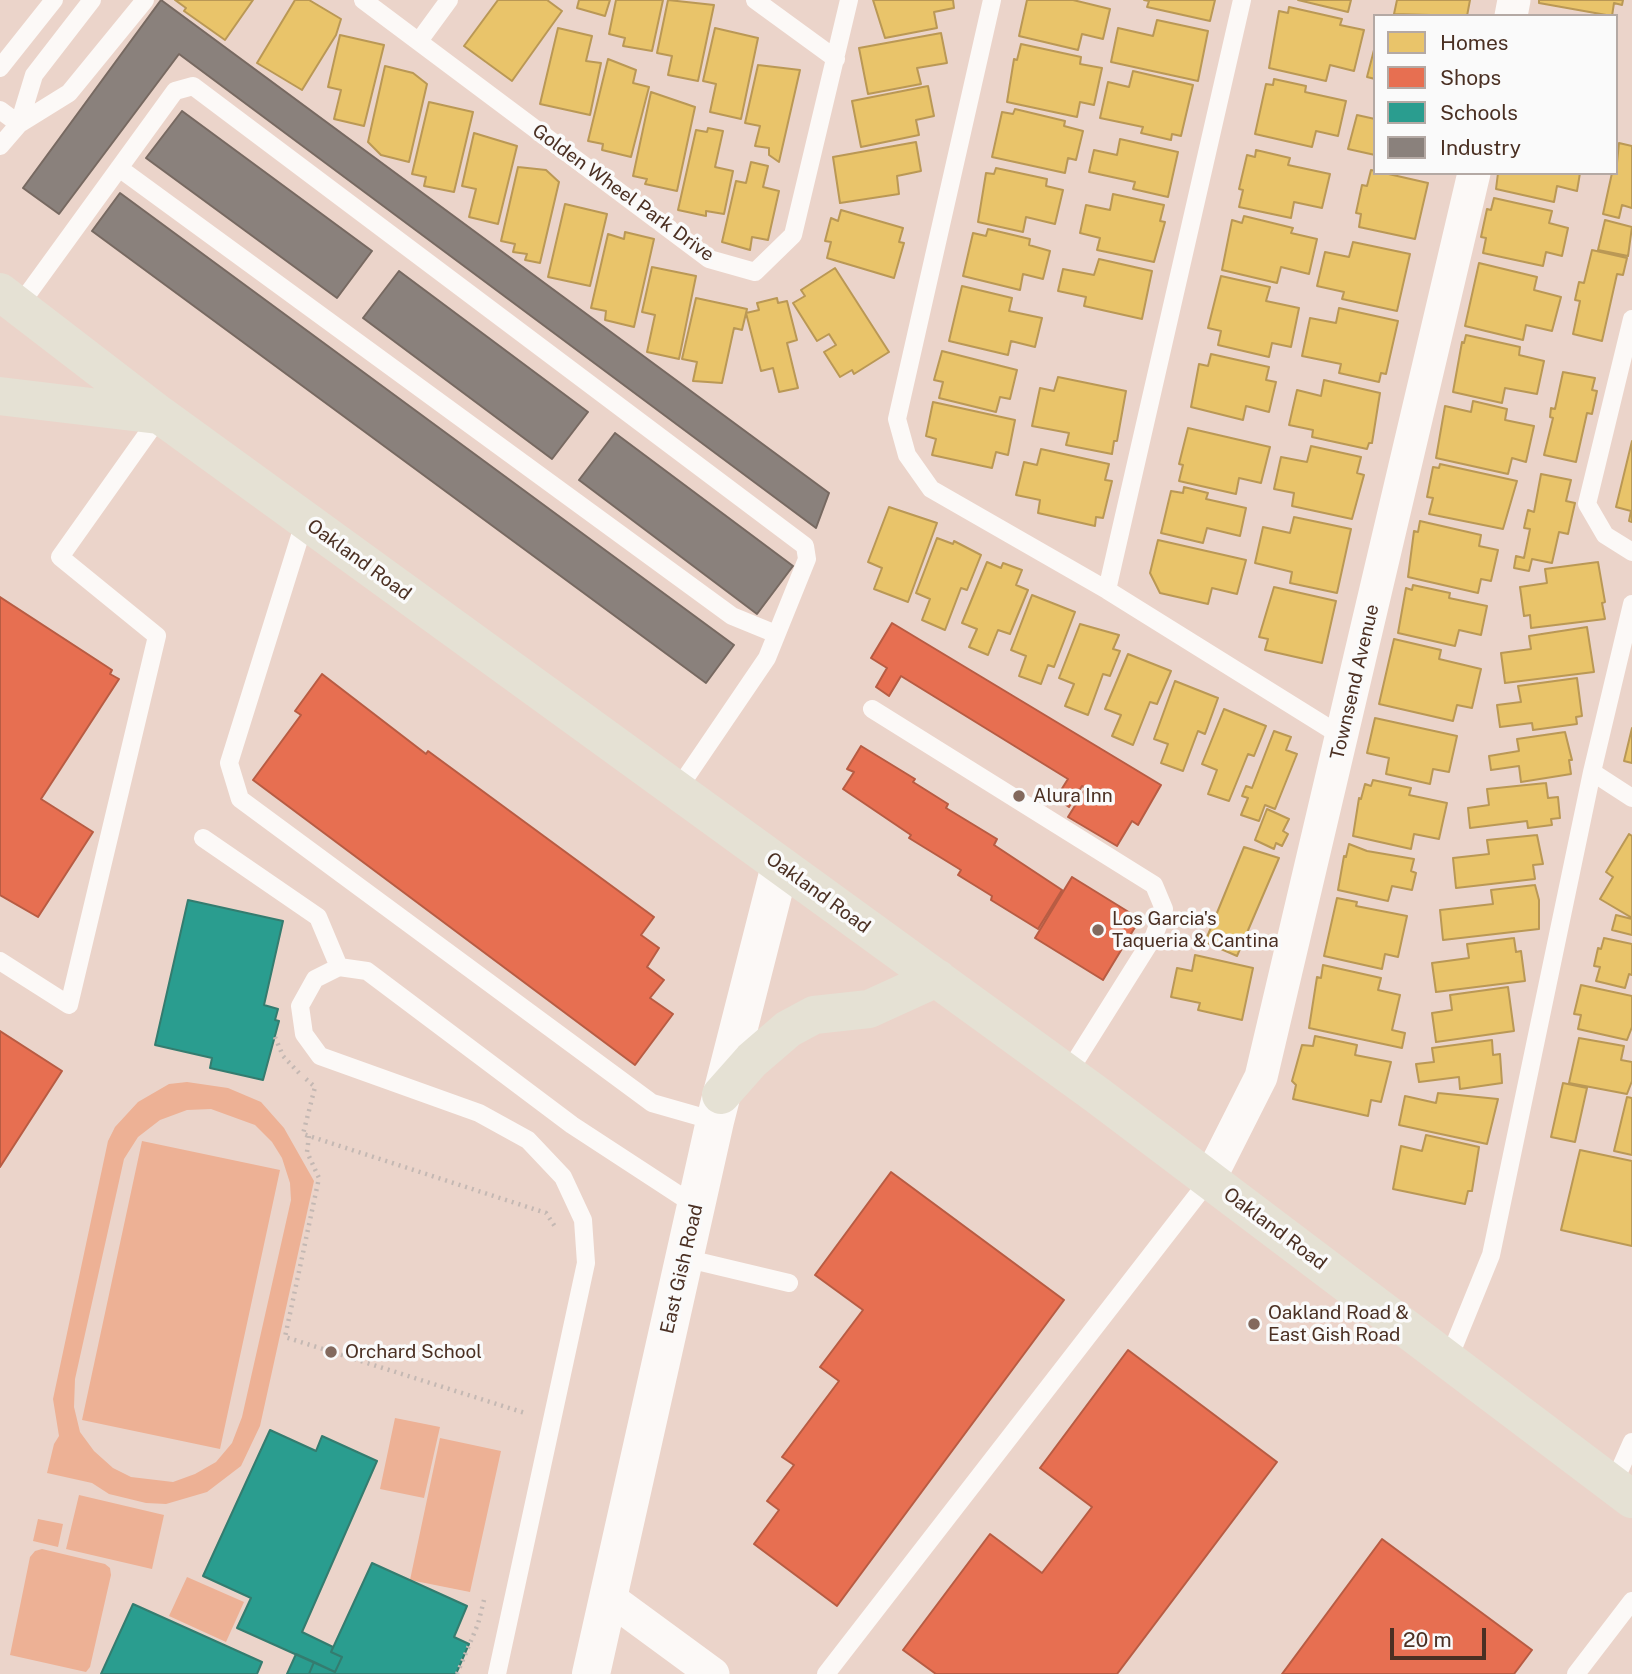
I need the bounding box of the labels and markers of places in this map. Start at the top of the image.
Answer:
place label: Alura Inn [1033,785,1113,807]
marker: Alura Inn [1011,788,1027,804]
place label: Los Garcia's Taqueria & Cantina [1112,908,1279,952]
marker: Los Garcia's Taqueria & Cantina [1090,922,1106,938]
place label: Oakland Road & East Gish Road [1268,1302,1409,1346]
marker: Oakland Road & East Gish Road [1246,1316,1262,1332]
place label: Orchard School [345,1341,482,1363]
marker: Orchard School [323,1344,339,1360]

